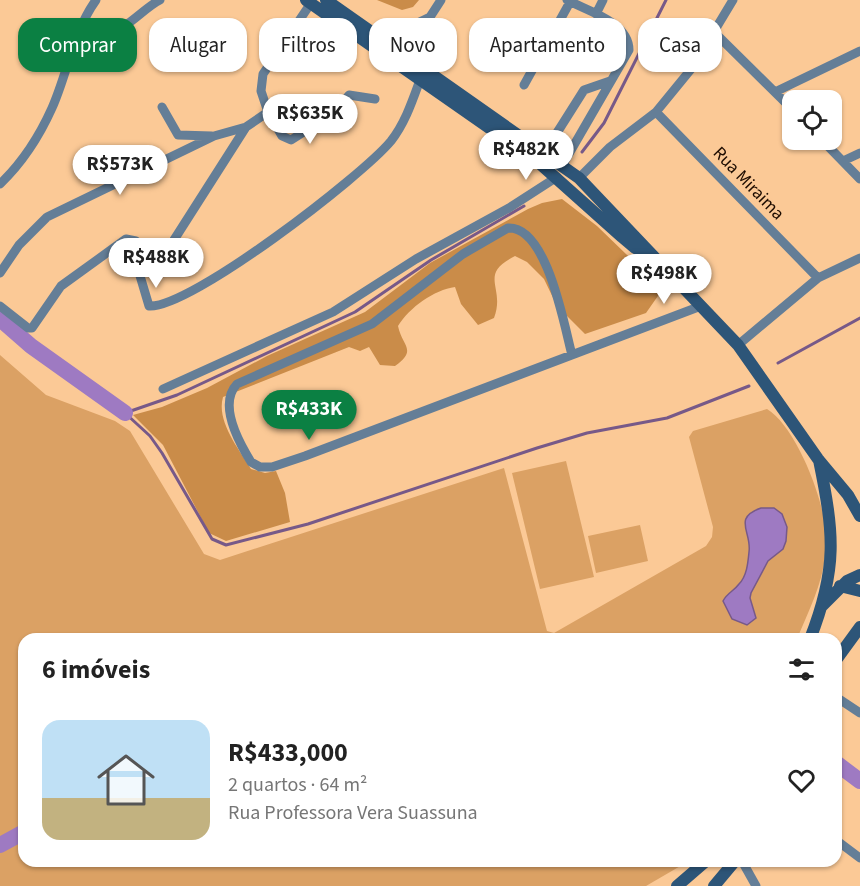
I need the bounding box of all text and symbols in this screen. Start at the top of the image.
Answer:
chip: Comprar [18,18,137,72]
chip: Alugar [149,18,247,72]
chip: Filtros [259,18,357,72]
chip: Novo [369,18,457,72]
chip: Apartamento [469,18,626,72]
chip: Casa [638,18,722,72]
map controls [782,90,842,150]
button: locate [782,90,842,150]
pin: R$635K [261,94,359,145]
text: R$635K [277,99,343,127]
pin: R$482K [477,130,575,181]
text: R$482K [493,135,559,163]
street label: Rua Miraima [707,141,790,226]
pin: R$573K [71,145,169,196]
text: R$573K [87,150,153,178]
pin: R$488K [107,238,205,289]
text: R$488K [123,243,189,271]
pin: R$498K [615,254,713,305]
text: R$498K [631,259,697,287]
pin: R$433K [260,390,358,441]
text: R$433K [276,395,342,423]
text: 6 imóveis [42,651,150,688]
icon: filters [785,653,818,686]
text: R$433,000 [228,734,348,771]
icon: home [90,744,162,816]
icon: heart [785,764,818,797]
text: 2 quartos · 64 m² [228,771,367,799]
text: Rua Professora Vera Suassuna [228,799,478,827]

